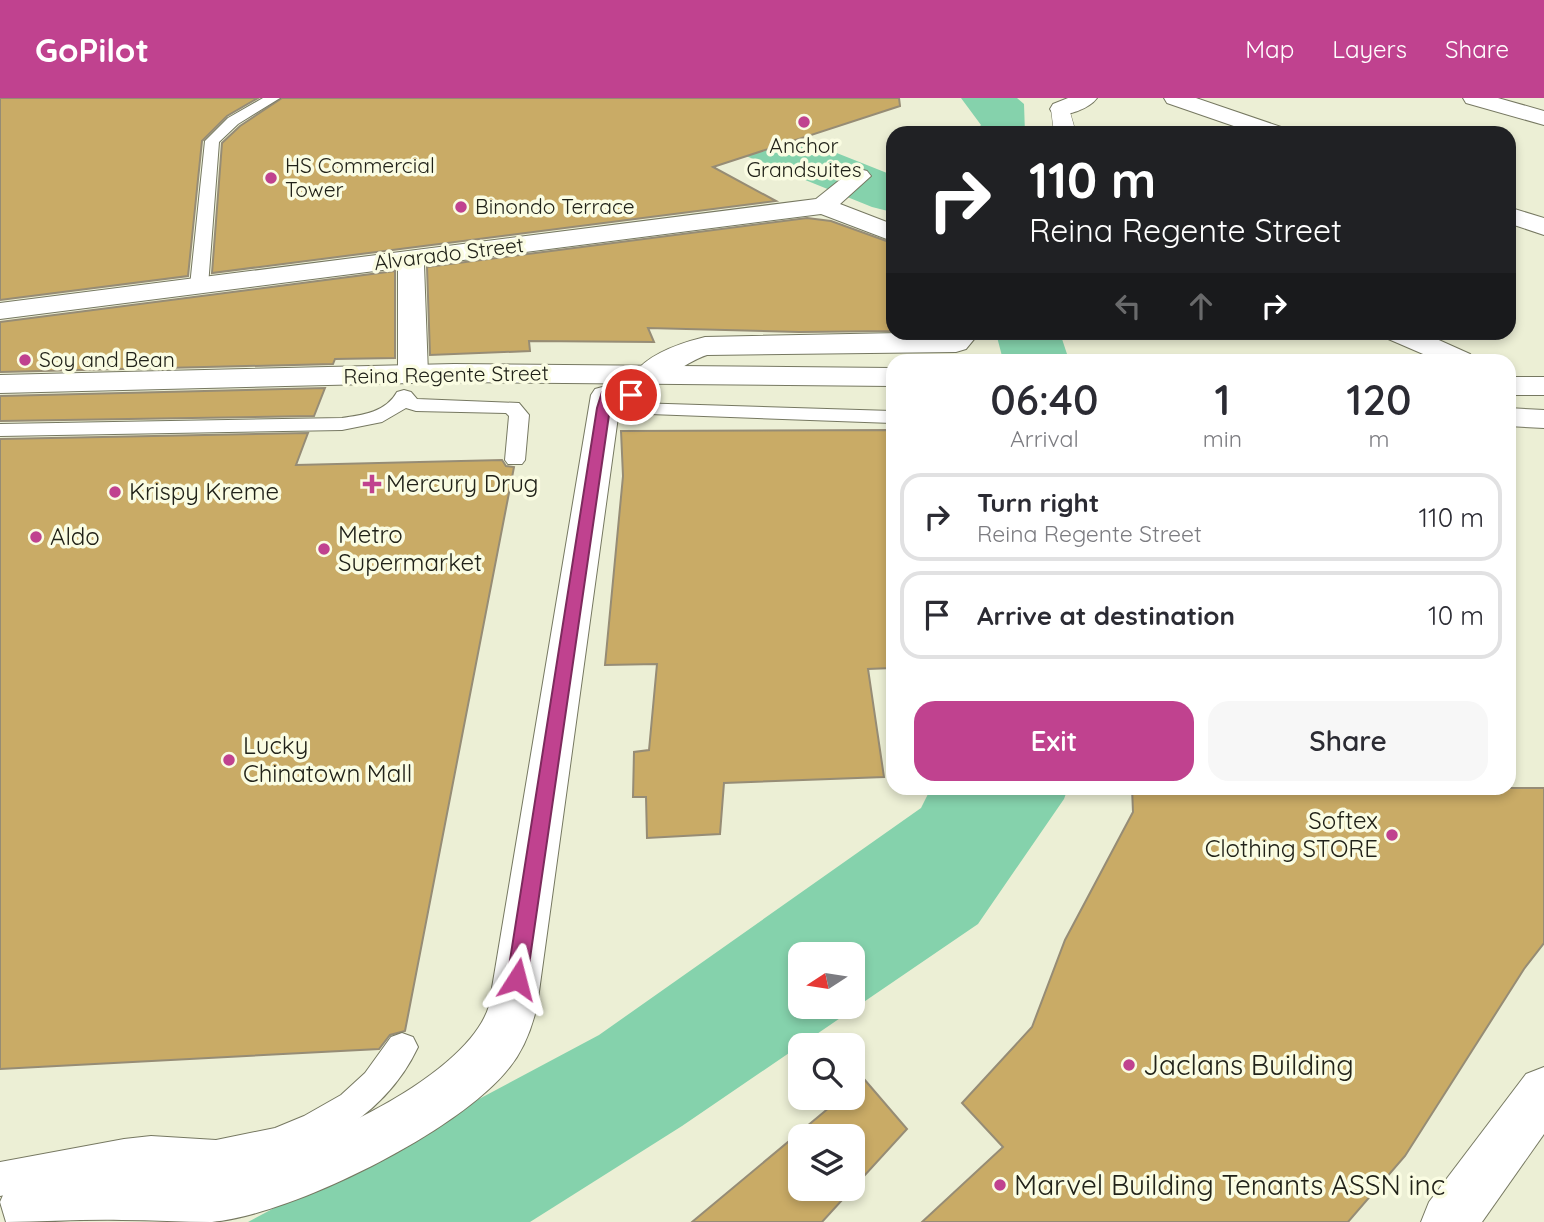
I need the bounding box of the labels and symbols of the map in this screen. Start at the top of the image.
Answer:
marker: Anchor Grandsuites [796,114,812,130]
place label: Anchor Grandsuites [746,132,862,182]
place label: HS Commercial Tower [285,152,435,202]
marker: HS Commercial Tower [263,170,279,186]
place label: Binondo Terrace [475,193,635,219]
marker: Binondo Terrace [453,199,469,215]
street label: Alvarado Street [372,231,525,275]
place label: Soy and Bean [39,346,175,372]
marker: Soy and Bean [17,352,33,368]
street label: Reina Regente Street [343,359,549,389]
pin [601,365,661,425]
place label: Mercury Drug [386,468,539,498]
place label: Krispy Kreme [129,476,279,506]
marker: Mercury Drug [364,476,380,492]
marker: Krispy Kreme [107,484,123,500]
place label: Metro Supermarket [338,519,482,577]
place label: Aldo [50,521,100,551]
marker: Aldo [28,529,44,545]
marker: Metro Supermarket [316,541,332,557]
place label: Lucky Chinatown Mall [243,730,412,788]
marker: Lucky Chinatown Mall [221,752,237,768]
place label: Softex Clothing STORE [1205,805,1378,863]
marker: Softex Clothing STORE [1384,827,1400,843]
position arrow [480,942,554,1016]
north arrow [788,942,864,1018]
place label: Jaclans Building [1143,1047,1354,1082]
marker: Jaclans Building [1121,1057,1137,1073]
place label: Marvel Building Tenants ASSN inc [1014,1167,1445,1202]
marker: Marvel Building Tenants ASSN inc [992,1177,1008,1193]

